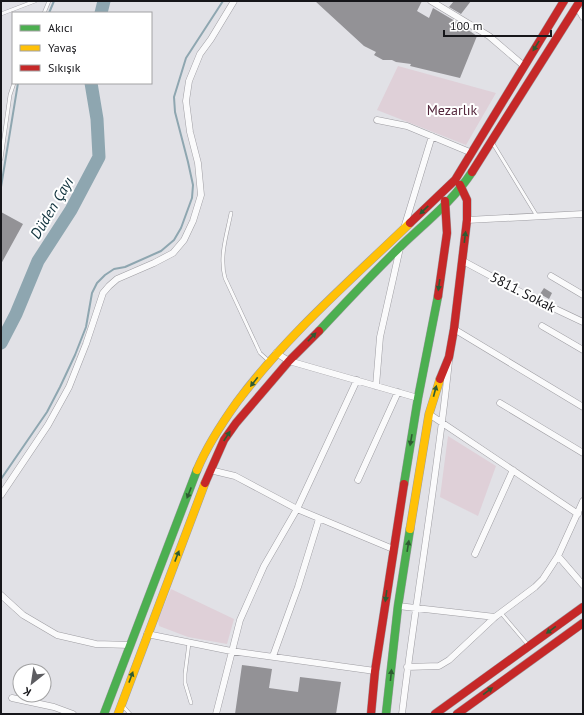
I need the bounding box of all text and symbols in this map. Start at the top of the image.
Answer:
legend [12,12,152,84]
scale bar [444,12,551,38]
text: 100 m [450,18,483,33]
text: Akıcı [48,20,73,35]
text: Yavaş [48,40,77,55]
one-way arrow [533,40,540,52]
text: Sıkışık [48,60,81,75]
park label: Mezarlık [427,101,478,119]
water label: Düden Çayı [26,173,77,242]
one-way arrow [419,205,429,215]
one-way arrow [462,231,469,243]
street label: 5811. Sokak [487,268,559,316]
one-way arrow [436,279,442,291]
one-way arrow [307,332,316,342]
one-way arrow [249,376,258,387]
one-way arrow [432,385,438,397]
one-way arrow [224,430,231,442]
one-way arrow [408,434,414,447]
one-way arrow [185,488,191,500]
one-way arrow [405,540,411,552]
one-way arrow [174,549,180,561]
one-way arrow [383,590,389,603]
one-way arrow [546,626,556,634]
north arrow [12,663,52,703]
one-way arrow [387,669,394,681]
one-way arrow [128,671,134,683]
text: K [20,684,33,699]
one-way arrow [483,687,494,695]

